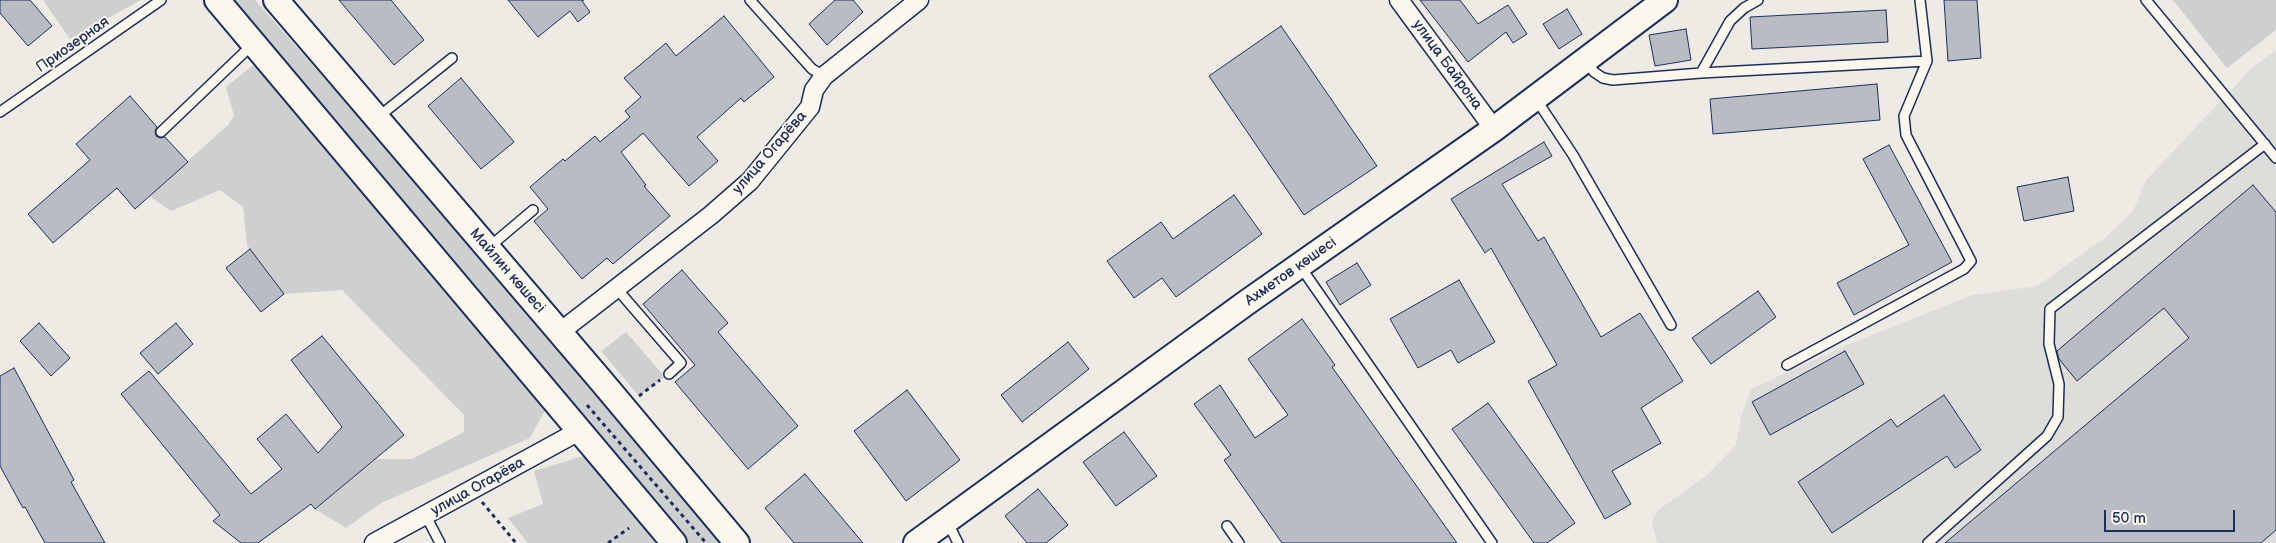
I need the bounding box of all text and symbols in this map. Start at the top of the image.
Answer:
street label: Приозерная [33,13,113,77]
street label: улица Байрона [1408,16,1486,114]
street label: улица Огарёва [729,108,811,198]
street label: Майлин көшесі [465,225,549,317]
street label: Ахметов көшесі [1242,234,1340,310]
street label: улица Огарёва [428,454,528,520]
scale bar [2106,500,2237,532]
text: 50 m [2112,509,2146,528]

